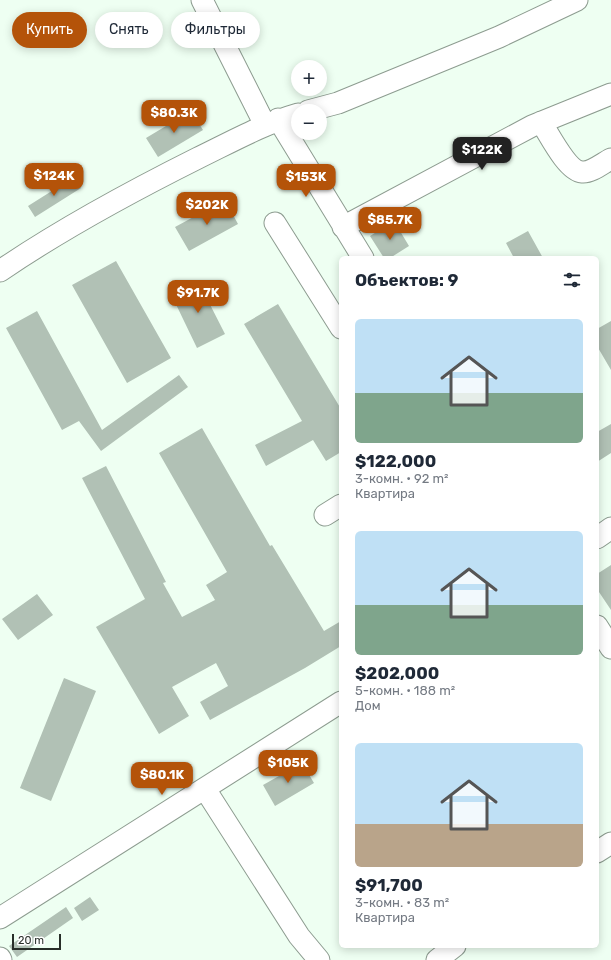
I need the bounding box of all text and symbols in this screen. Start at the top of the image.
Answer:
chip: Купить [12,12,87,48]
chip: Снять [95,12,163,48]
chip: Фильтры [171,12,260,48]
map controls [291,60,327,140]
button: + [291,60,327,96]
pin: $80.3K [141,100,207,134]
button: − [291,104,327,140]
text: $80.3K [150,105,198,120]
pin: $122K [454,137,510,171]
text: $122K [462,142,502,157]
pin: $124K [26,163,82,197]
pin: $153K [278,164,334,198]
text: $124K [33,168,75,183]
text: $153K [286,169,326,184]
pin: $202K [179,192,235,226]
text: $202K [185,197,229,212]
pin: $85.7K [357,207,423,241]
text: $85.7K [367,212,413,227]
icon: filters [561,269,583,291]
text: Объектов: 9 [355,270,458,290]
pin: $91.7K [165,280,231,314]
text: $91.7K [177,285,219,300]
icon: home [433,345,505,417]
text: $122,000 [355,451,436,471]
text: 3-комн. · 92 m² [355,471,448,486]
text: Квартира [355,486,415,501]
icon: home [433,557,505,629]
text: $202,000 [355,663,439,683]
text: 5-комн. · 188 m² [355,683,455,698]
text: Дом [355,698,381,713]
pin: $105K [260,750,316,784]
text: $105K [267,755,309,770]
pin: $80.1K [129,762,195,796]
text: $80.1K [140,767,184,782]
icon: home [433,769,505,841]
text: $91,700 [355,875,423,895]
text: 3-комн. · 83 m² [355,895,449,910]
text: Квартира [355,910,415,925]
scale bar [12,932,61,951]
text: 20 m [18,934,44,947]

